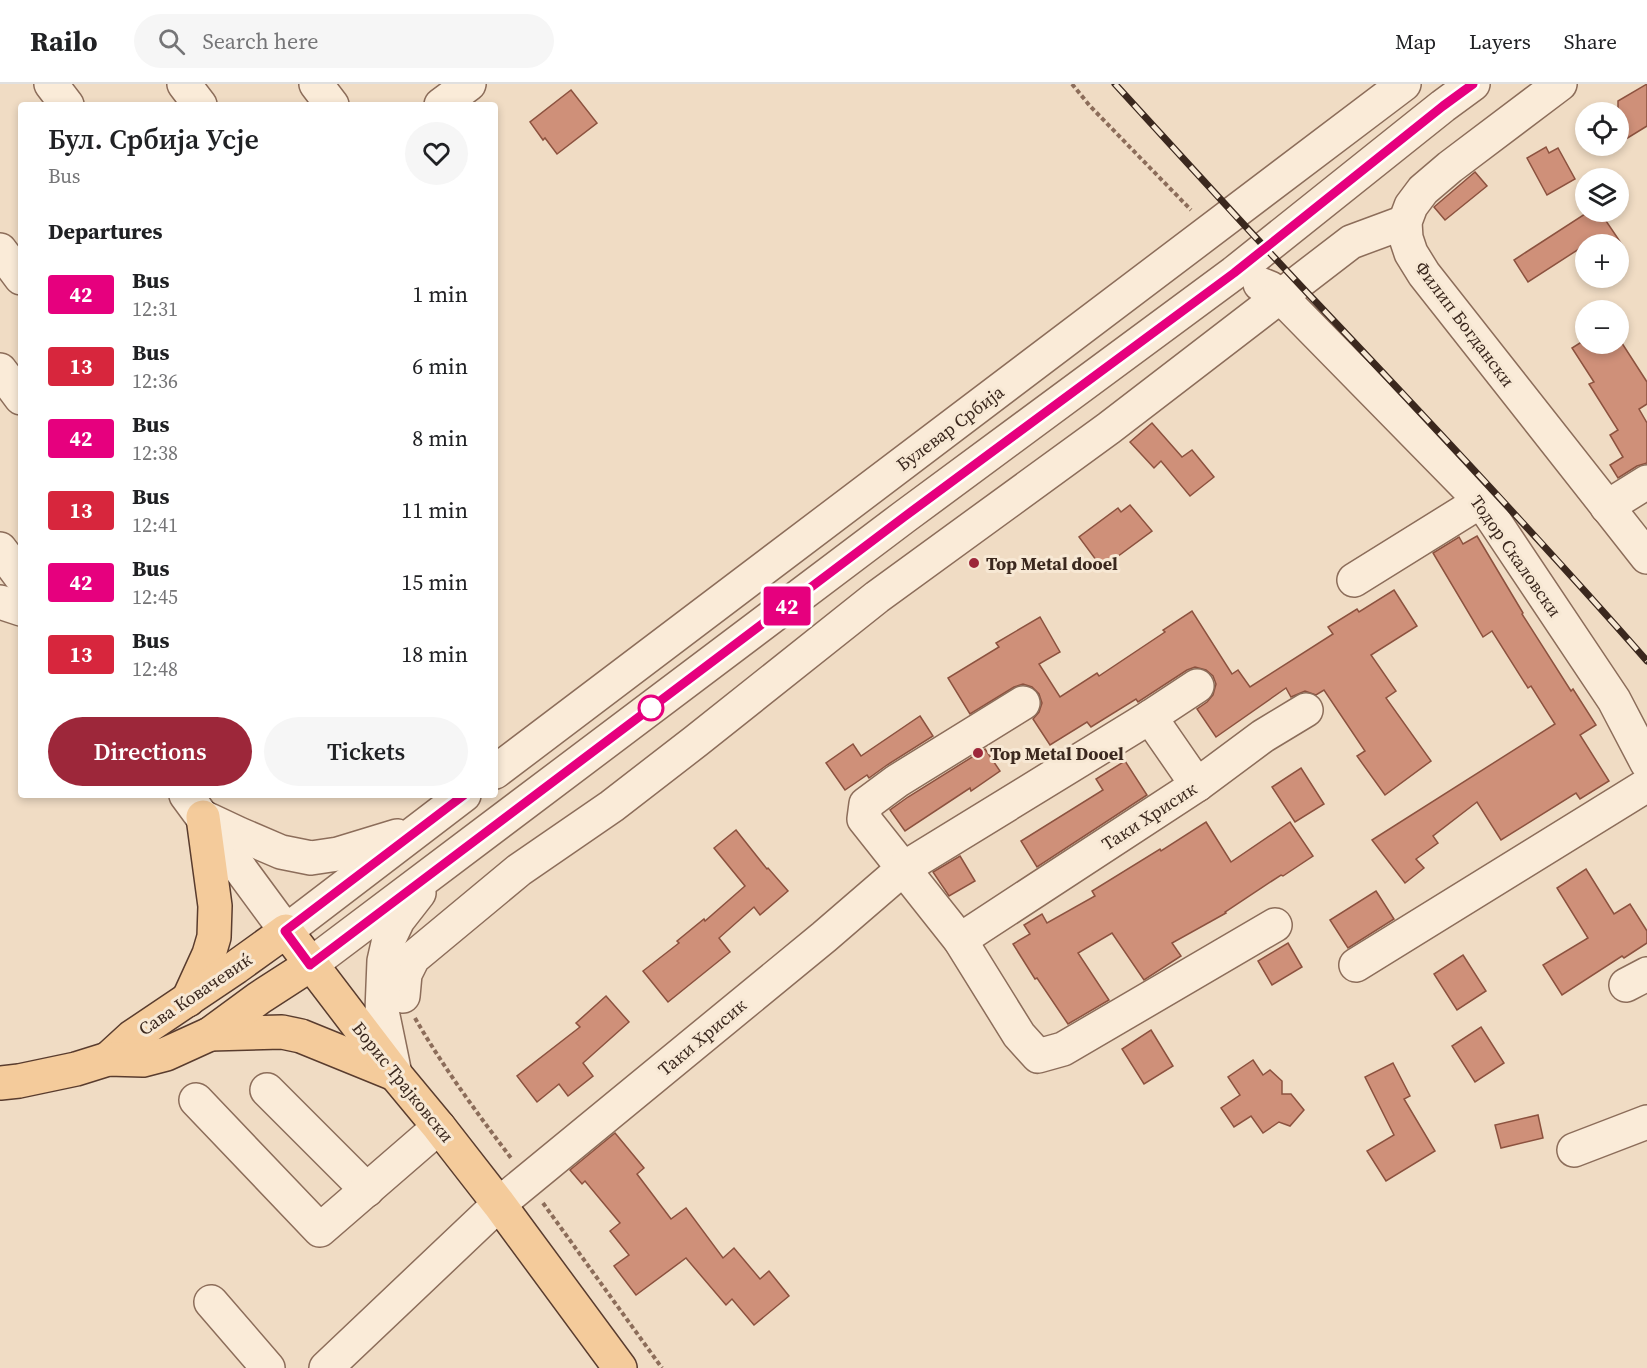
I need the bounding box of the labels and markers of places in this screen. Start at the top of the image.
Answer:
place label: Top Metal dooel [986,551,1118,576]
marker: Top Metal dooel [967,556,981,570]
unlabelled marker [638,695,664,721]
place label: Top Metal Dooel [990,741,1124,766]
marker: Top Metal Dooel [971,746,985,760]

